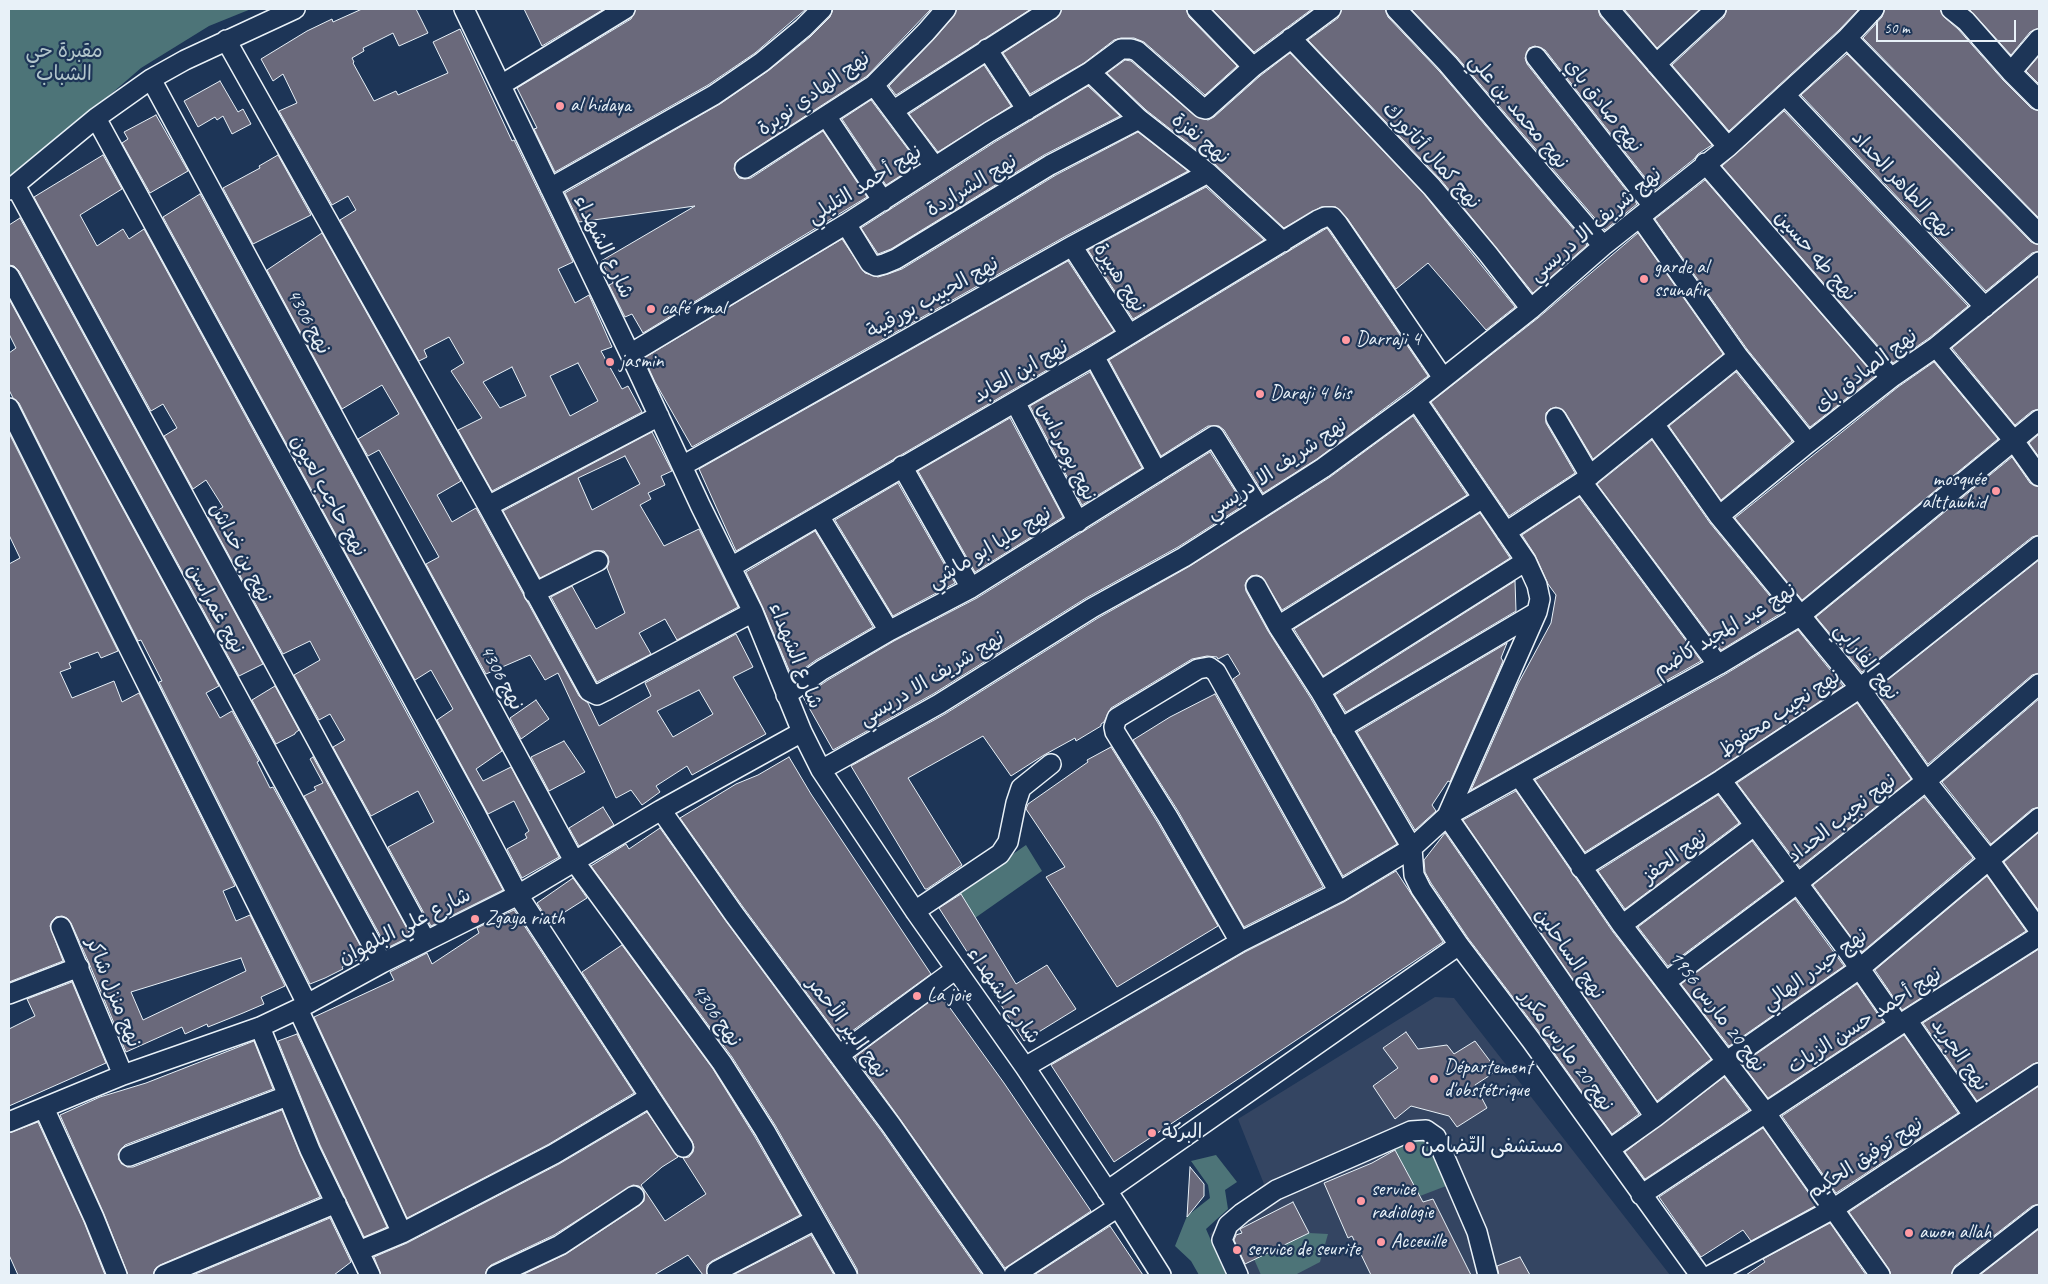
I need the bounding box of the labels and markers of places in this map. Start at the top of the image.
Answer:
place label: al hidaya [570,94,631,118]
marker: al hidaya [554,100,566,112]
place label: garde al ssunafir [1654,256,1708,303]
marker: garde al ssunafir [1638,273,1650,285]
place label: café rmal [661,297,726,321]
marker: café rmal [645,303,657,315]
place label: Darraji 4 [1356,328,1420,352]
marker: Darraji 4 [1340,334,1352,346]
place label: jasmin [620,350,664,374]
marker: jasmin [604,356,616,368]
place label: Daraji 4 bis [1270,382,1351,406]
marker: Daraji 4 bis [1254,388,1266,400]
place label: mosquée alttawhid [1922,468,1986,515]
marker: mosquée alttawhid [1990,485,2002,497]
place label: Zgaya riath [485,907,565,931]
marker: Zgaya riath [469,913,481,925]
place label: La joie [927,984,970,1008]
marker: La joie [911,990,923,1002]
place label: Département d'obstétrique [1444,1056,1532,1103]
marker: Département d'obstétrique [1428,1073,1440,1085]
place label: البركة [1162,1121,1202,1145]
marker: البركة [1146,1127,1158,1139]
place label: مستشفى التّضامن [1421,1135,1563,1159]
marker: مستشفى التّضامن [1403,1140,1417,1154]
place label: service radiologie [1371,1178,1433,1225]
marker: service radiologie [1355,1195,1367,1207]
place label: awon allah [1919,1221,1991,1245]
marker: awon allah [1903,1227,1915,1239]
place label: Acceuille [1391,1230,1446,1254]
marker: Acceuille [1375,1236,1387,1248]
place label: service de seurite [1247,1238,1360,1262]
marker: service de seurite [1231,1244,1243,1256]

